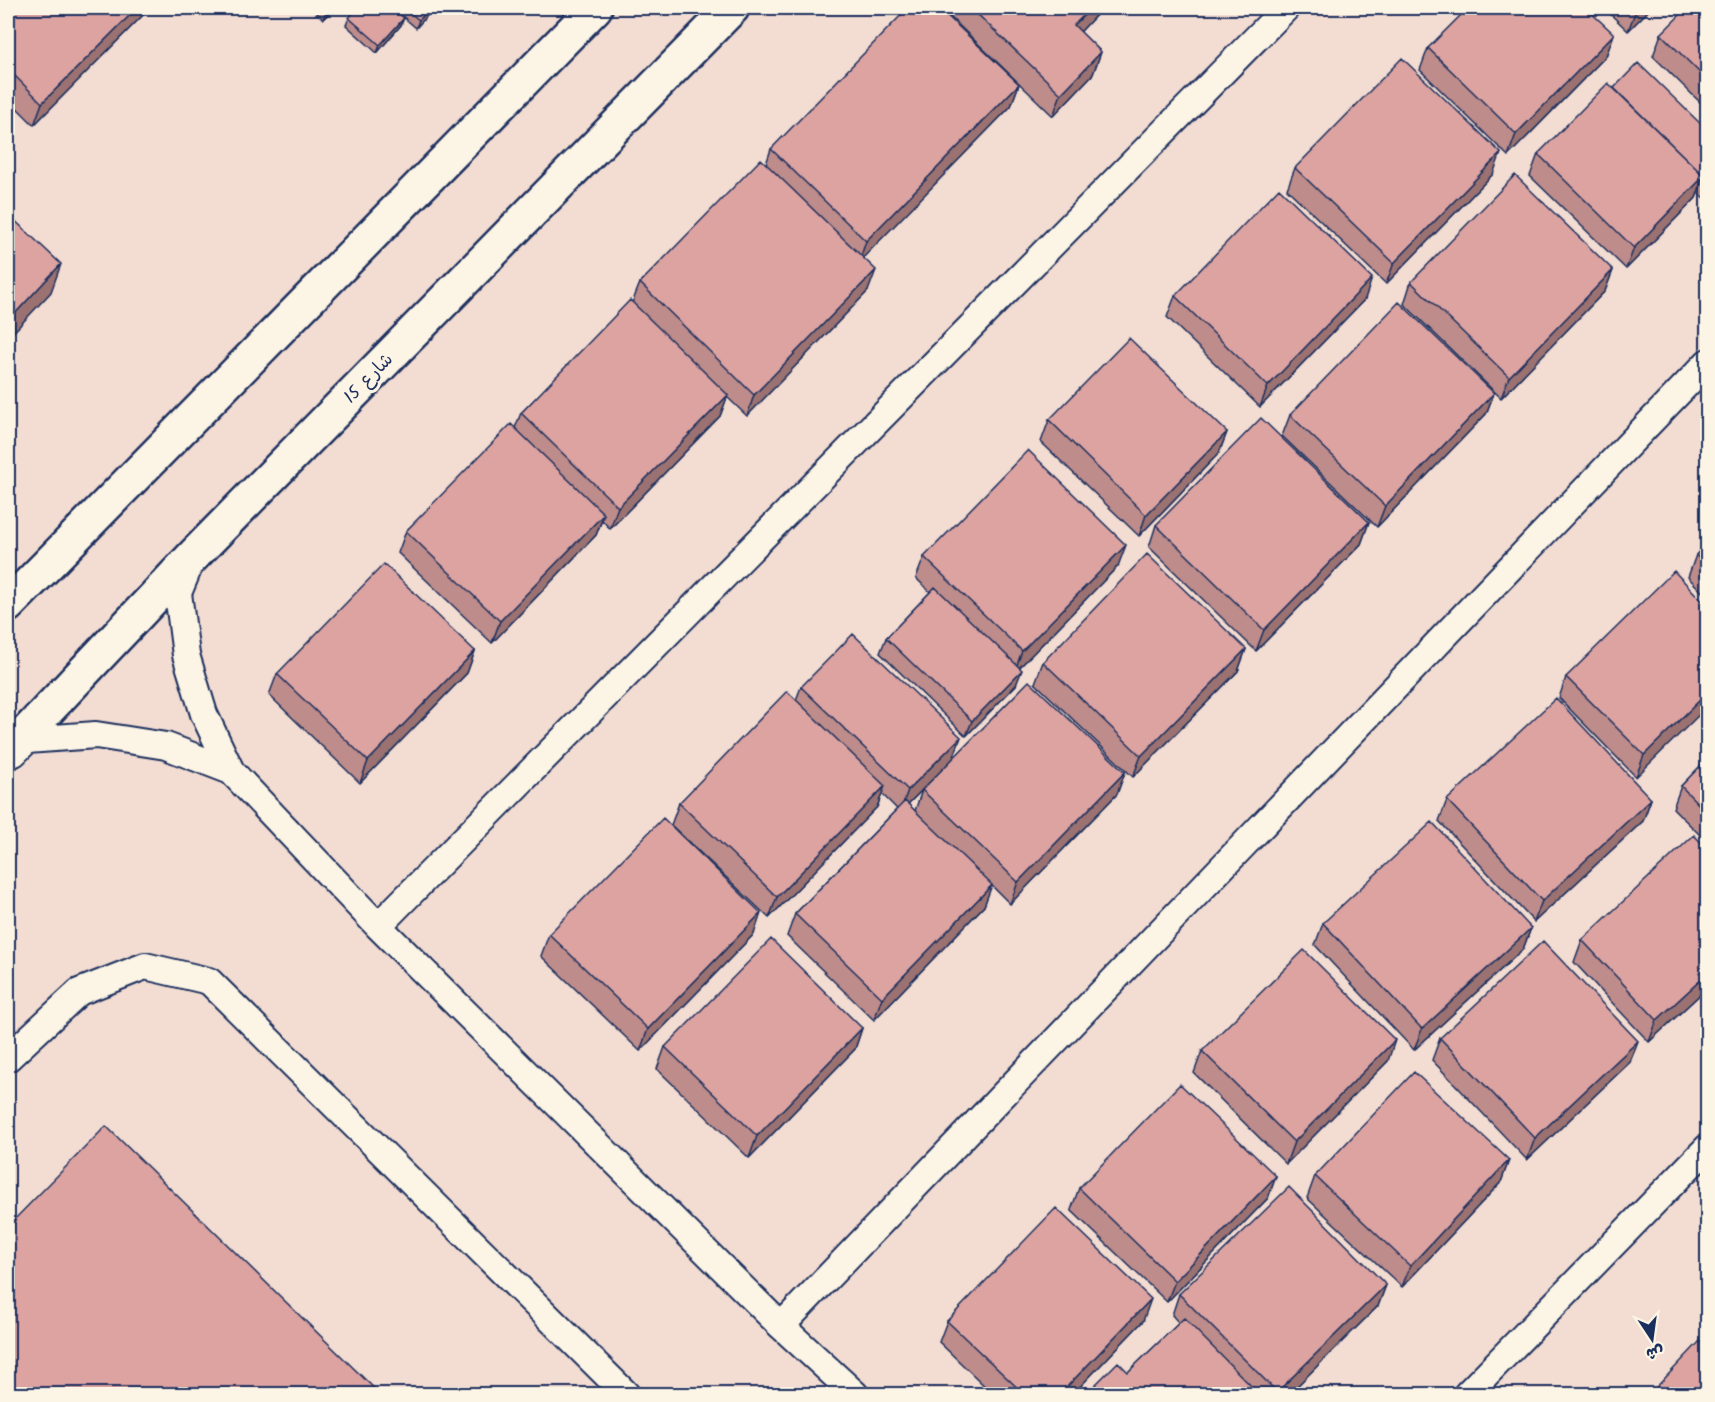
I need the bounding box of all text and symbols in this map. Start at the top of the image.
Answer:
street label: شارع 15 [337,347,401,411]
north arrow [1622,1309,1682,1369]
text: ش [1644,1338,1666,1366]

